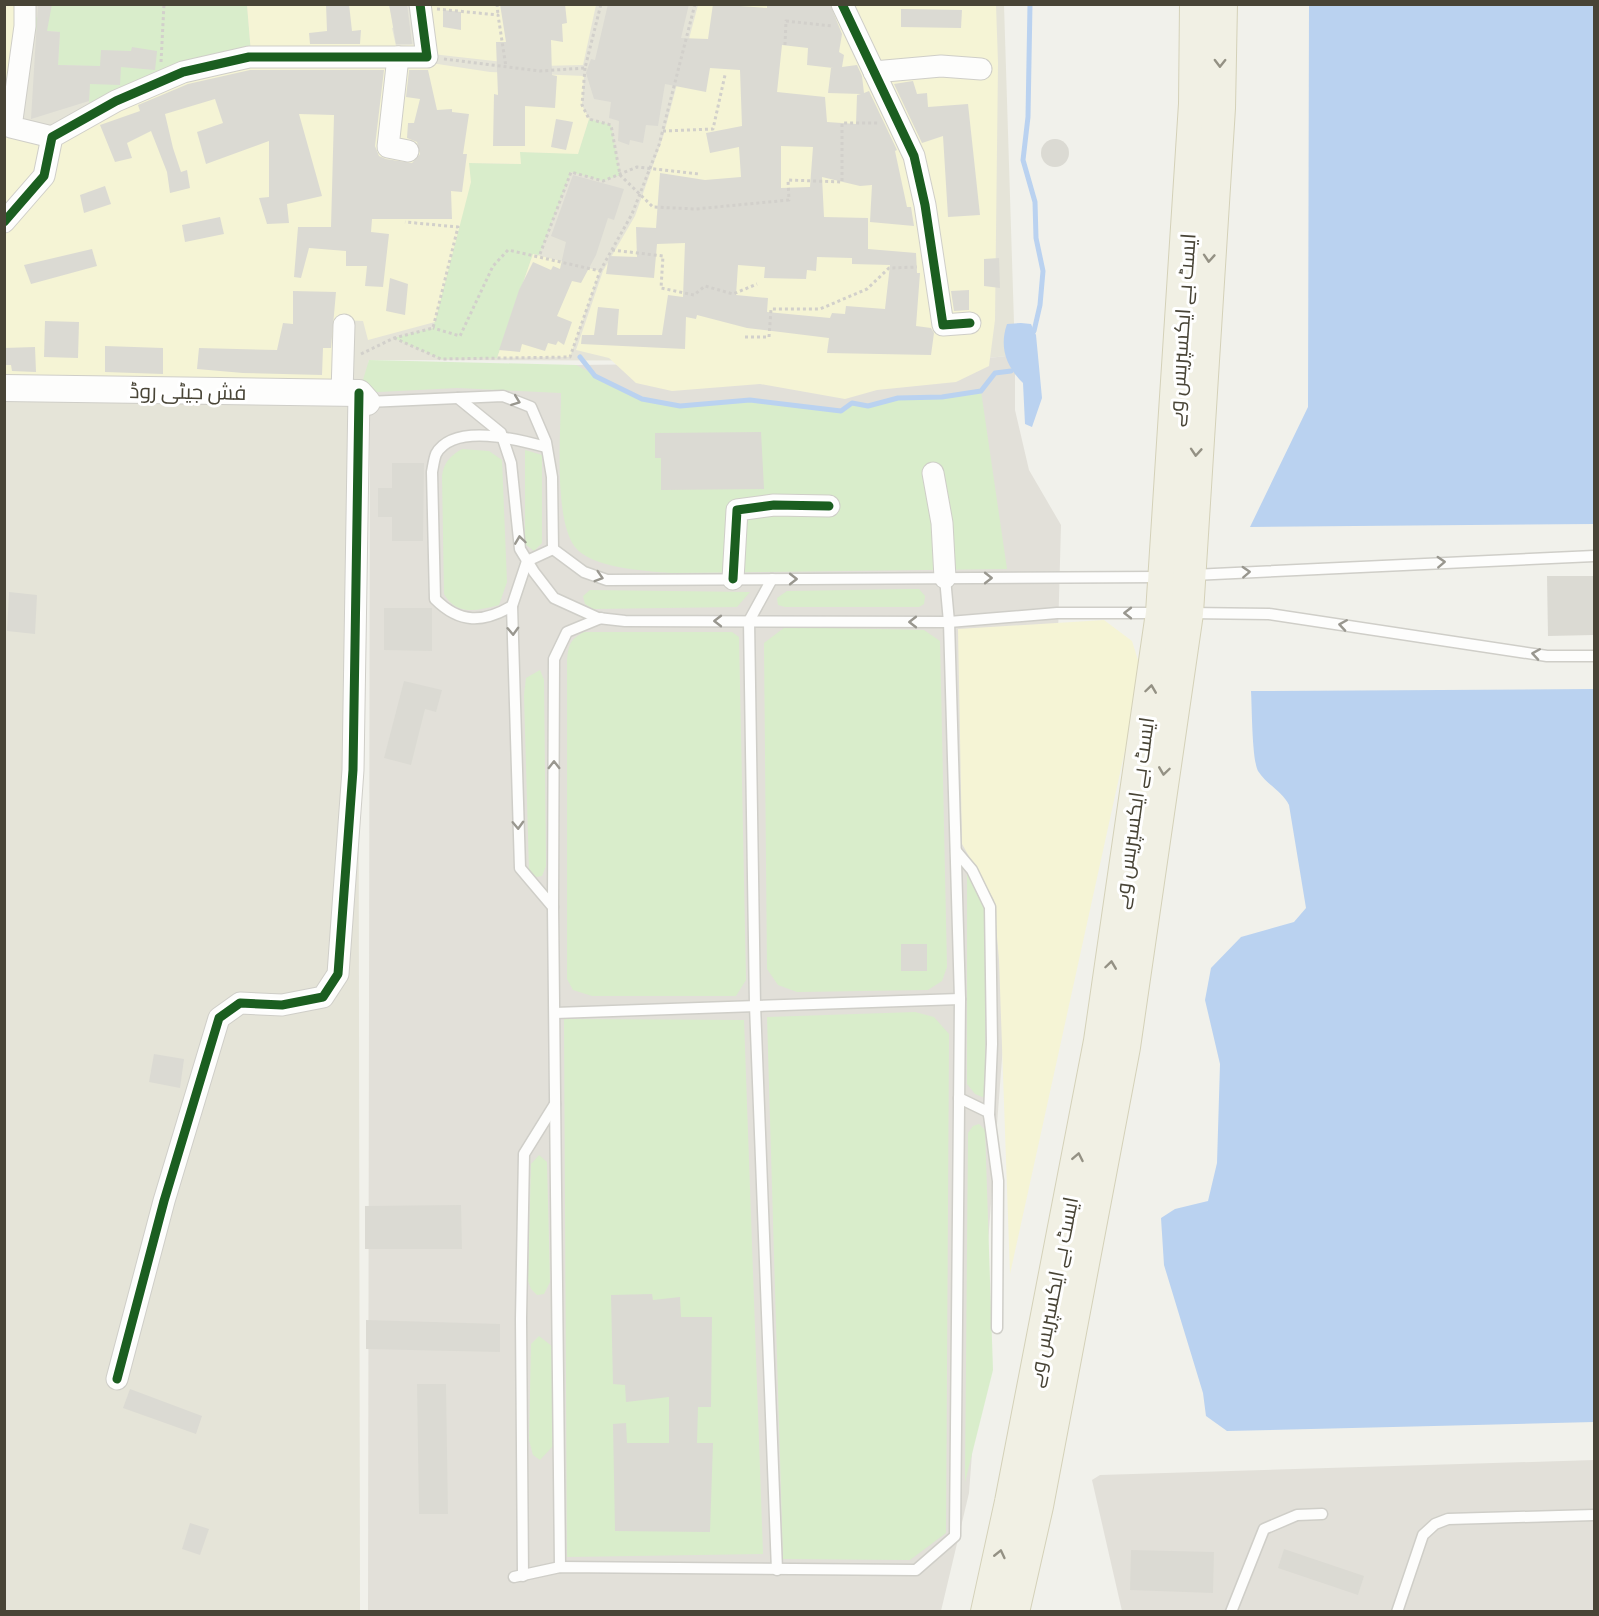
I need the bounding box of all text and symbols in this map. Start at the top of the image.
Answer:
one-way arrow [1214,58,1226,67]
street label: ایسٹ بے ایکسپریس وے [1160,232,1203,428]
one-way arrow [1203,253,1216,262]
street label: فش جیٹی روڈ [129,376,247,406]
one-way arrow [509,394,520,406]
one-way arrow [1190,448,1203,457]
one-way arrow [514,535,526,544]
one-way arrow [1437,556,1446,569]
one-way arrow [1242,566,1251,579]
one-way arrow [593,570,604,582]
one-way arrow [984,572,993,584]
one-way arrow [789,573,798,585]
one-way arrow [1124,607,1133,619]
one-way arrow [713,615,722,627]
one-way arrow [908,616,917,628]
one-way arrow [1339,619,1349,632]
one-way arrow [506,626,519,635]
one-way arrow [1532,649,1541,661]
one-way arrow [1144,684,1156,693]
street label: ایسٹ بے ایکسپریس وے [1106,715,1161,911]
one-way arrow [548,760,560,769]
one-way arrow [1159,767,1171,776]
one-way arrow [512,821,525,830]
one-way arrow [1105,960,1117,970]
one-way arrow [1071,1152,1084,1162]
street label: ایسٹ بے ایکسپریس وے [1020,1194,1085,1390]
one-way arrow [992,1550,1005,1560]

